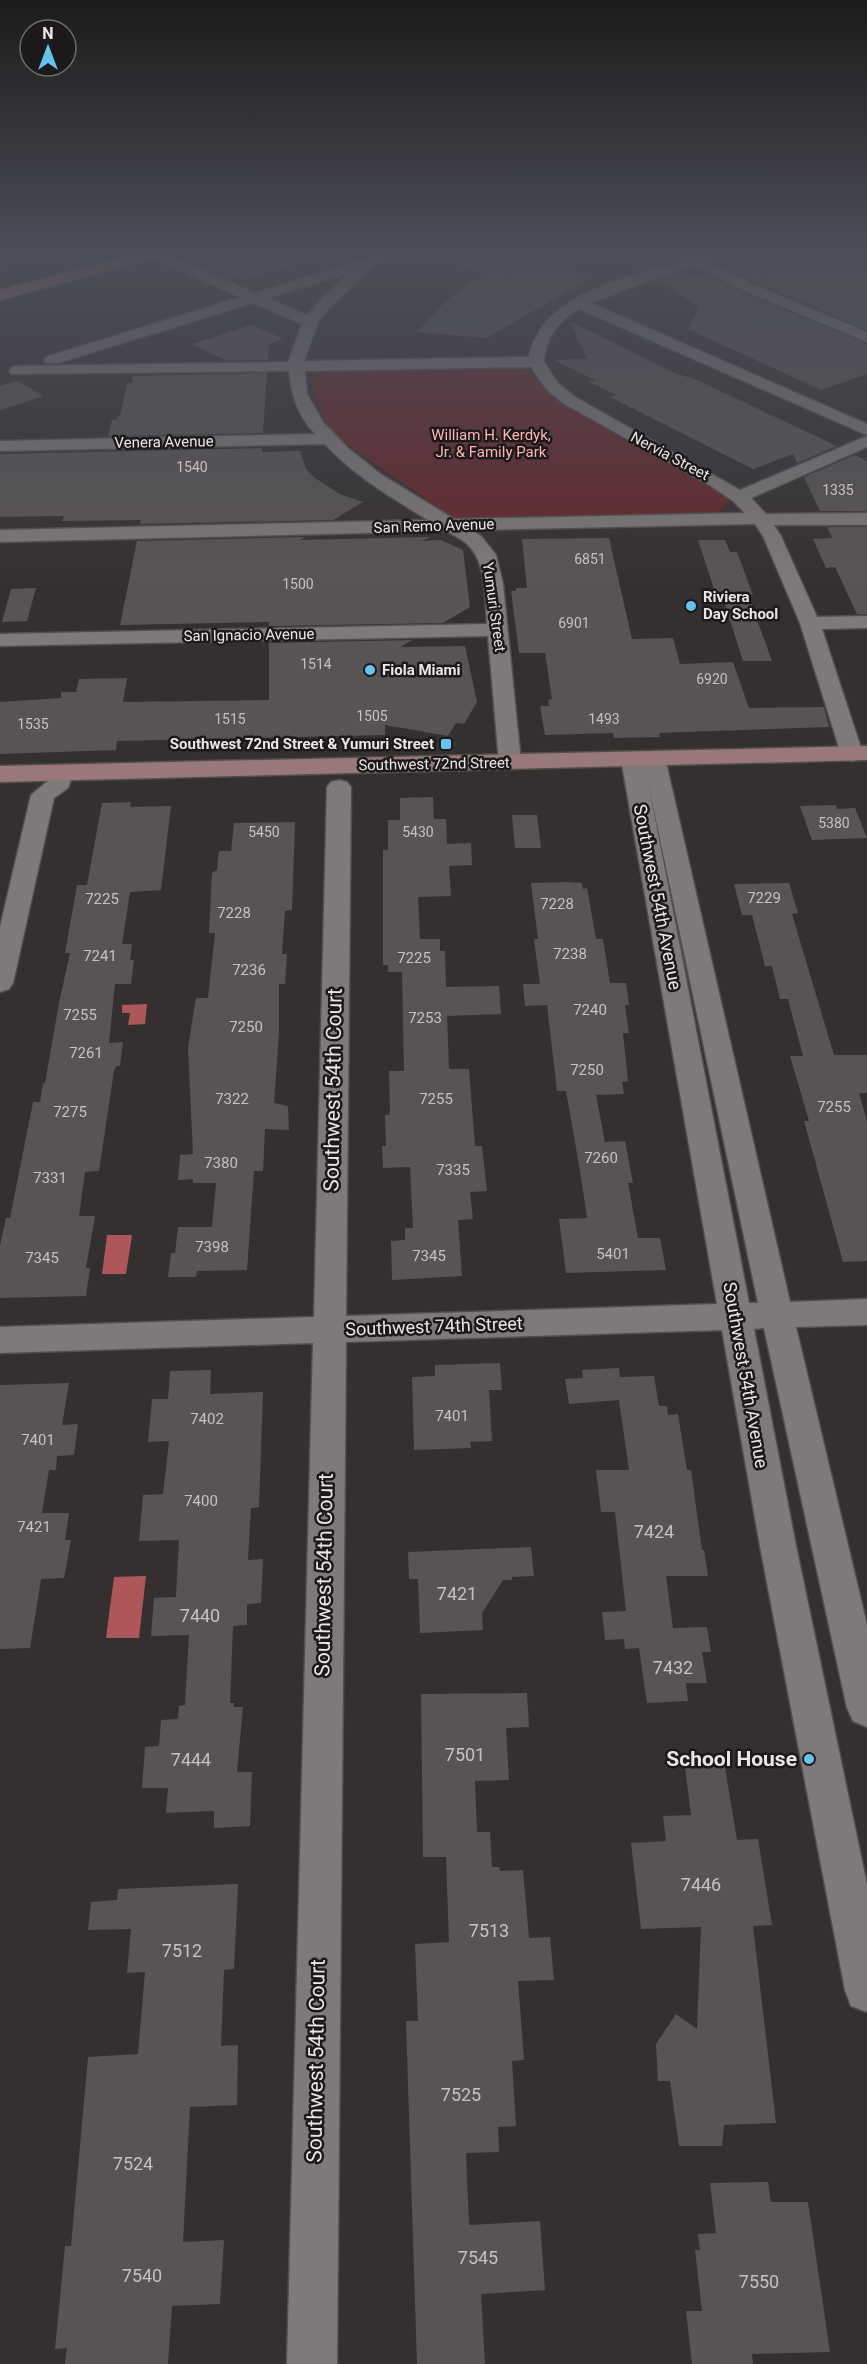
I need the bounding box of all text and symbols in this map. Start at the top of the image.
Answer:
north arrow [18,18,78,78]
text: N [42,24,54,43]
park label: William H. Kerdyk, Jr. & Family Park [431,426,551,461]
street label: Nervia Street [628,428,712,484]
street label: Venera Avenue [114,432,214,452]
house number: 1540 [176,459,208,475]
house number: 1335 [822,482,854,498]
street label: San Remo Avenue [373,515,495,537]
house number: 6851 [574,551,606,567]
street label: Yumuri Street [479,561,509,653]
house number: 1500 [282,576,314,592]
place label: Riviera Day School [703,588,778,623]
marker: Riviera Day School [684,599,698,613]
house number: 6901 [558,615,590,631]
street label: San Ignacio Avenue [183,625,315,645]
house number: 1514 [300,656,332,672]
place label: Fiola Miami [382,661,461,679]
marker: Fiola Miami [363,663,377,677]
house number: 6920 [696,671,728,687]
house number: 1505 [356,708,388,724]
house number: 1515 [214,711,246,727]
house number: 1493 [588,711,620,727]
house number: 1535 [17,716,49,732]
place label: Southwest 72nd Street & Yumuri Street [170,735,434,753]
marker: Southwest 72nd Street & Yumuri Street [439,737,453,751]
street label: Southwest 72nd Street [358,754,510,774]
street label: Southwest 54th Avenue [630,802,686,992]
house number: 5380 [818,815,850,831]
house number: 5450 [248,824,280,840]
house number: 5430 [402,824,434,840]
house number: 7229 [747,889,781,907]
house number: 7225 [85,890,119,908]
house number: 7228 [540,895,574,913]
house number: 7228 [217,904,251,922]
house number: 7238 [553,945,587,963]
house number: 7241 [83,947,117,965]
house number: 7225 [397,949,431,967]
house number: 7236 [232,961,266,979]
street label: Southwest 54th Court [319,988,347,1192]
house number: 7240 [573,1001,607,1019]
house number: 7255 [63,1006,97,1024]
house number: 7253 [408,1009,442,1027]
house number: 7250 [229,1018,263,1036]
house number: 7261 [69,1044,103,1062]
house number: 7250 [570,1061,604,1079]
house number: 7322 [215,1090,249,1108]
house number: 7255 [419,1090,453,1108]
house number: 7255 [817,1098,851,1116]
house number: 7275 [53,1103,87,1121]
house number: 7260 [584,1149,618,1167]
house number: 7380 [204,1154,238,1172]
house number: 7335 [436,1161,470,1179]
house number: 7331 [33,1169,67,1187]
house number: 7398 [195,1238,229,1256]
house number: 5401 [596,1245,630,1263]
house number: 7345 [412,1247,446,1265]
house number: 7345 [25,1249,59,1267]
street label: Southwest 54th Avenue [719,1280,773,1470]
street label: Southwest 74th Street [345,1312,523,1340]
house number: 7401 [435,1407,469,1425]
house number: 7402 [190,1410,224,1428]
house number: 7401 [21,1431,55,1449]
street label: Southwest 54th Court [310,1473,338,1677]
house number: 7400 [184,1492,218,1510]
house number: 7421 [17,1518,51,1536]
house number: 7424 [634,1521,674,1542]
house number: 7421 [437,1583,477,1604]
house number: 7440 [180,1605,220,1626]
house number: 7432 [653,1657,693,1678]
house number: 7501 [445,1744,485,1765]
place label: School House [666,1747,797,1771]
house number: 7444 [171,1749,211,1770]
marker: School House [802,1752,816,1766]
house number: 7446 [681,1874,721,1895]
house number: 7513 [469,1920,509,1941]
house number: 7512 [162,1940,202,1961]
street label: Southwest 54th Court [302,1959,330,2163]
house number: 7525 [441,2084,481,2105]
house number: 7524 [113,2153,153,2174]
house number: 7545 [458,2247,498,2268]
house number: 7540 [122,2265,162,2286]
house number: 7550 [739,2271,779,2292]

